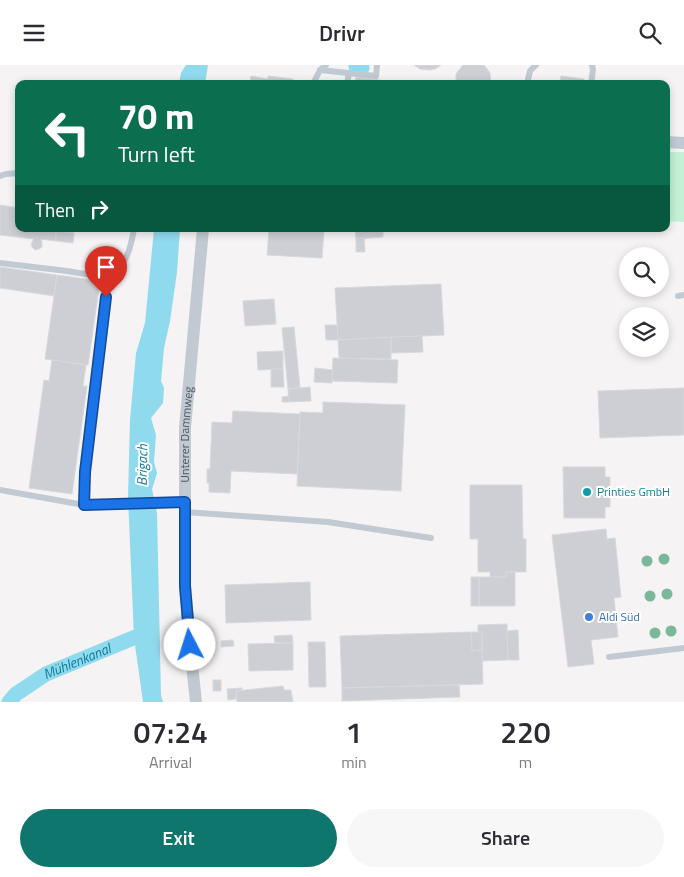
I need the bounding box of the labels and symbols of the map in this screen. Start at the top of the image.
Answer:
pin [85,246,127,297]
street label: Unterer Dammweg [175,386,198,483]
water label: Brigach [131,443,152,486]
place label: Printies GmbH [597,482,670,501]
marker: Printies GmbH [581,486,593,498]
place label: Aldi Süd [599,607,640,626]
marker: Aldi Süd [583,611,595,623]
position arrow [163,618,215,670]
water label: Mühlenkanal [40,637,115,684]

